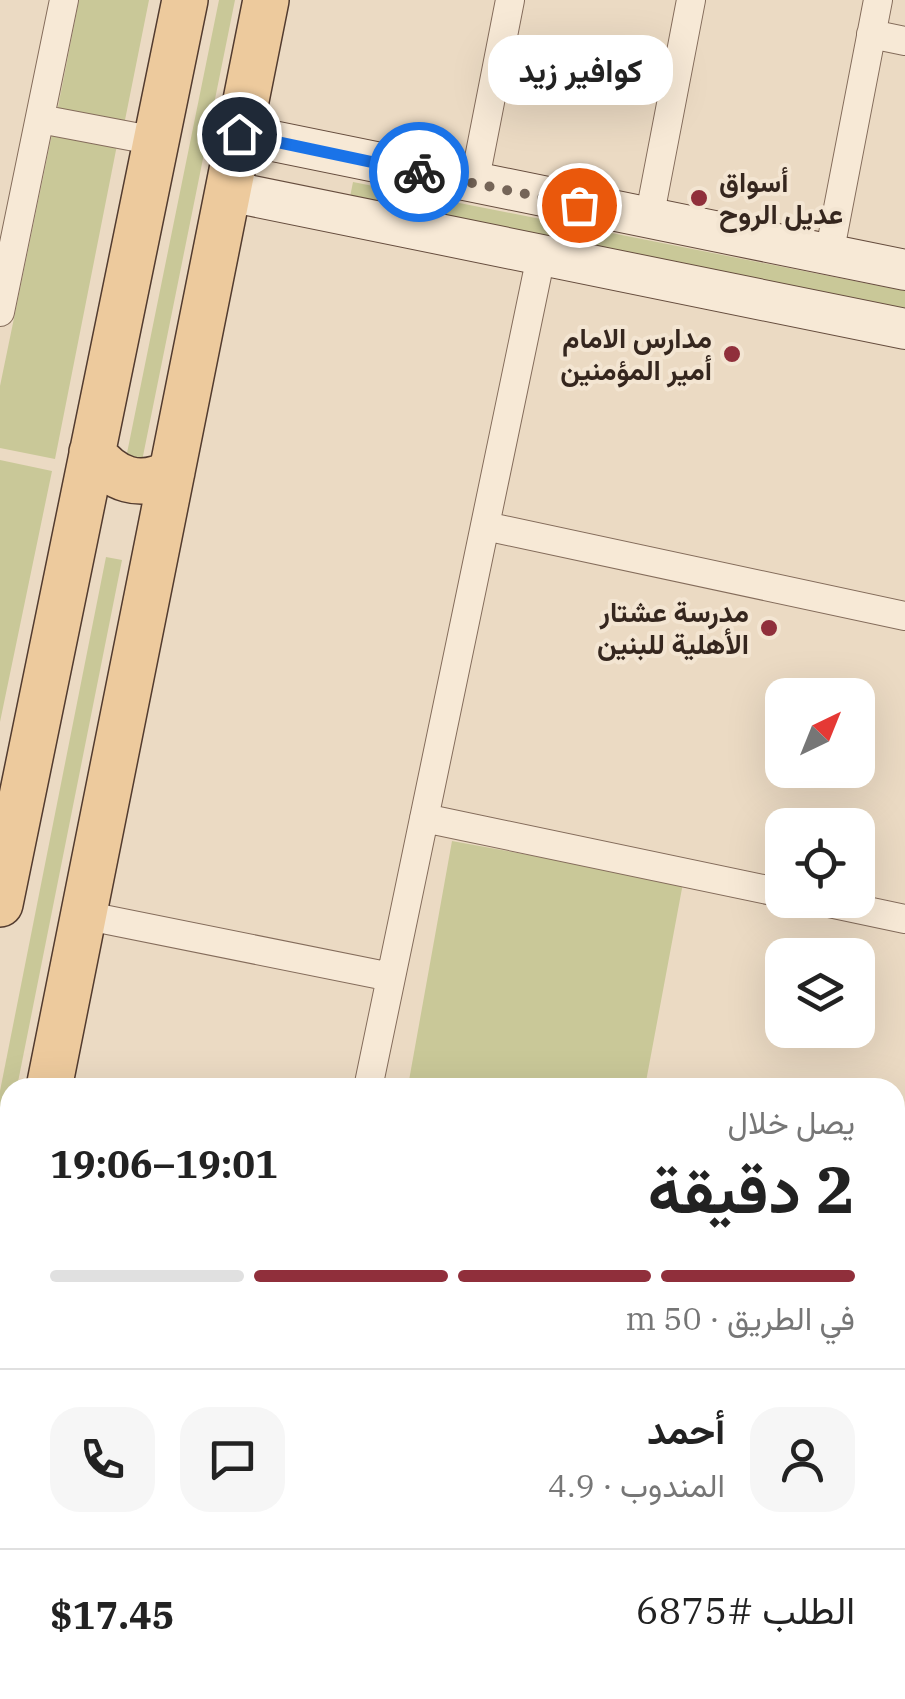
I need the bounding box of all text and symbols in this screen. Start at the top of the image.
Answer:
callout: كوافير زيد [486,35,672,105]
text: كوافير زيد [518,49,643,91]
pin [197,92,282,177]
icon: home [212,107,267,162]
courier [369,122,469,222]
icon: bike [392,145,447,200]
pin [537,163,622,248]
place label: أسواق عديل الروح [719,163,843,233]
icon: bag [552,178,607,233]
marker: أسواق عديل الروح [688,187,710,209]
place label: مدارس الامام أمير المؤمنين [560,319,712,388]
marker: مدارس الامام أمير المؤمنين [721,343,743,365]
place label: مدرسة عشتار الأهلية للبنين [597,593,749,662]
marker: مدرسة عشتار الأهلية للبنين [758,617,780,639]
north arrow [765,678,875,788]
map controls [765,678,875,1048]
button: locate [765,808,875,918]
button: layers [765,938,875,1048]
text: يصل خلال [727,1101,855,1143]
text: 19:01–19:06 [50,1139,278,1188]
text: 2 دقيقة [648,1146,855,1231]
text: في الطريق · 50 m [625,1297,855,1339]
text: أحمد [647,1405,725,1454]
button: phone [50,1407,155,1512]
button: chat [180,1407,285,1512]
button: person [750,1407,855,1512]
text: المندوب · 4.9 [548,1464,725,1506]
text: الطلب #6875 [636,1585,855,1634]
text: $17.45 [50,1590,175,1639]

